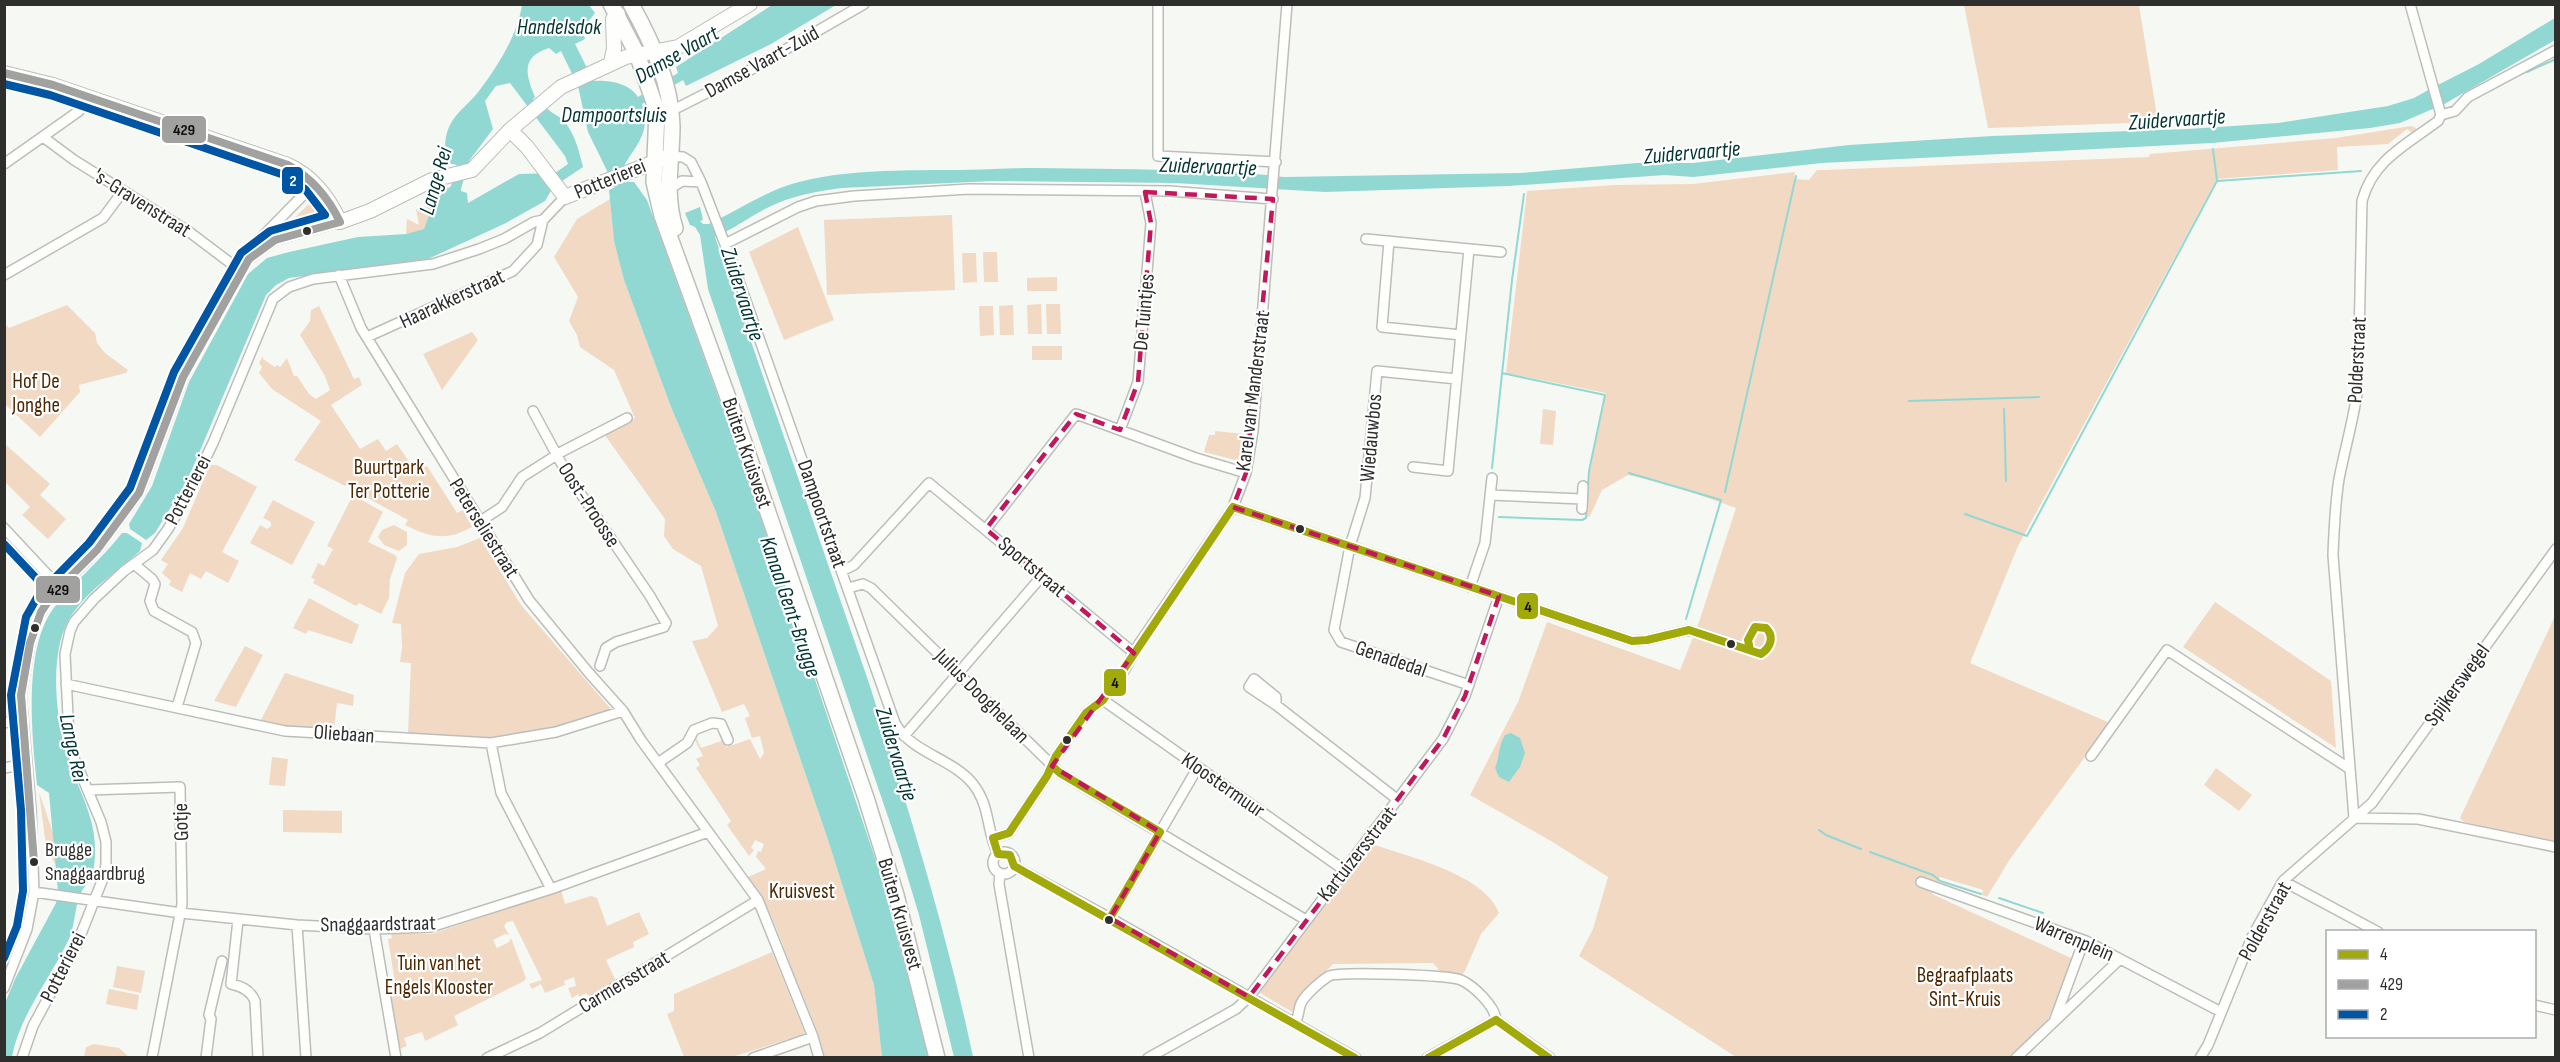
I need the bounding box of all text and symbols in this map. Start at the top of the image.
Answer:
water label: Handelsdok [517,14,602,41]
water label: Damse Vaart [630,19,725,90]
street label: Damse Vaart-Zuid [701,20,823,104]
water label: Dampoortsluis [561,102,667,129]
water label: Zuidervaartje [2127,103,2227,137]
line badge: 429 [161,115,207,144]
text: 429 [173,121,195,140]
water label: Zuidervaartje [1642,135,1742,171]
water label: Lange Rei [413,143,459,218]
water label: Zuidervaartje [1158,152,1257,182]
street label: Potterierei [571,153,649,205]
street label: 's-Gravenstraat [89,163,195,243]
line badge: 2 [281,166,304,195]
text: 2 [289,172,297,191]
unlabelled marker [301,225,313,237]
water label: Zuidervaartje [714,243,770,345]
street label: Haarakkerstraat [396,264,508,334]
street label: De Tuintjes [1128,273,1160,351]
street label: Karel van Manderstraat [1231,309,1275,473]
street label: Polderstraat [2342,316,2372,404]
park label: Hof De Jonghe [11,369,60,418]
street label: Wiedauwbos [1355,393,1387,483]
street label: Buiten Kruisvest [716,395,778,511]
street label: Potterierei [159,451,217,529]
park label: Buurtpark Ter Potterie [348,455,430,504]
street label: Dampoortstraat [792,457,852,571]
street label: Oost-Proosse [552,458,626,552]
street label: Peterseliestraat [444,474,524,582]
unlabelled marker [1294,523,1306,535]
street label: Sportstraat [993,531,1071,603]
water label: Kanaal Gent-Brugge [753,533,827,681]
line badge: 429 [35,575,81,604]
text: 429 [47,581,69,600]
line badge: 4 [1516,592,1539,620]
text: 4 [1524,598,1532,617]
unlabelled marker [29,622,41,634]
street label: Genadedal [1352,635,1430,683]
unlabelled marker [1725,638,1737,650]
street label: Spijkerswegel [2419,639,2495,731]
street label: Julius Dooghelaan [929,643,1035,749]
line badge: 4 [1103,668,1127,697]
text: 4 [1111,674,1119,693]
water label: Zuidervaartje [869,703,923,805]
water label: Lange Rei [53,711,94,786]
street label: Oliebaan [313,719,375,749]
unlabelled marker [1061,734,1073,746]
street label: Kloostermuur [1176,747,1270,823]
street label: Kartuizersstraat [1312,801,1402,907]
street label: Gotje [168,803,194,841]
place label: Brugge Snaggaardbrug [45,838,145,886]
street label: Buiten Kruisvest [872,855,928,973]
marker: Brugge Snaggaardbrug [28,856,40,868]
street label: Polderstraat [2233,877,2297,965]
park label: Kruisvest [769,879,835,904]
street label: Snaggaardstraat [320,910,436,938]
street label: Warrenplein [2030,911,2118,967]
unlabelled marker [1103,914,1115,926]
street label: Potterierei [35,928,91,1006]
legend [2326,930,2536,1038]
text: 4 [2380,944,2388,965]
street label: Carmersstraat [574,945,674,1019]
park label: Tuin van het Engels Klooster [385,951,493,1000]
park label: Begraafplaats Sint-Kruis [1917,963,2013,1012]
text: 429 [2380,974,2403,995]
text: 2 [2380,1004,2387,1025]

